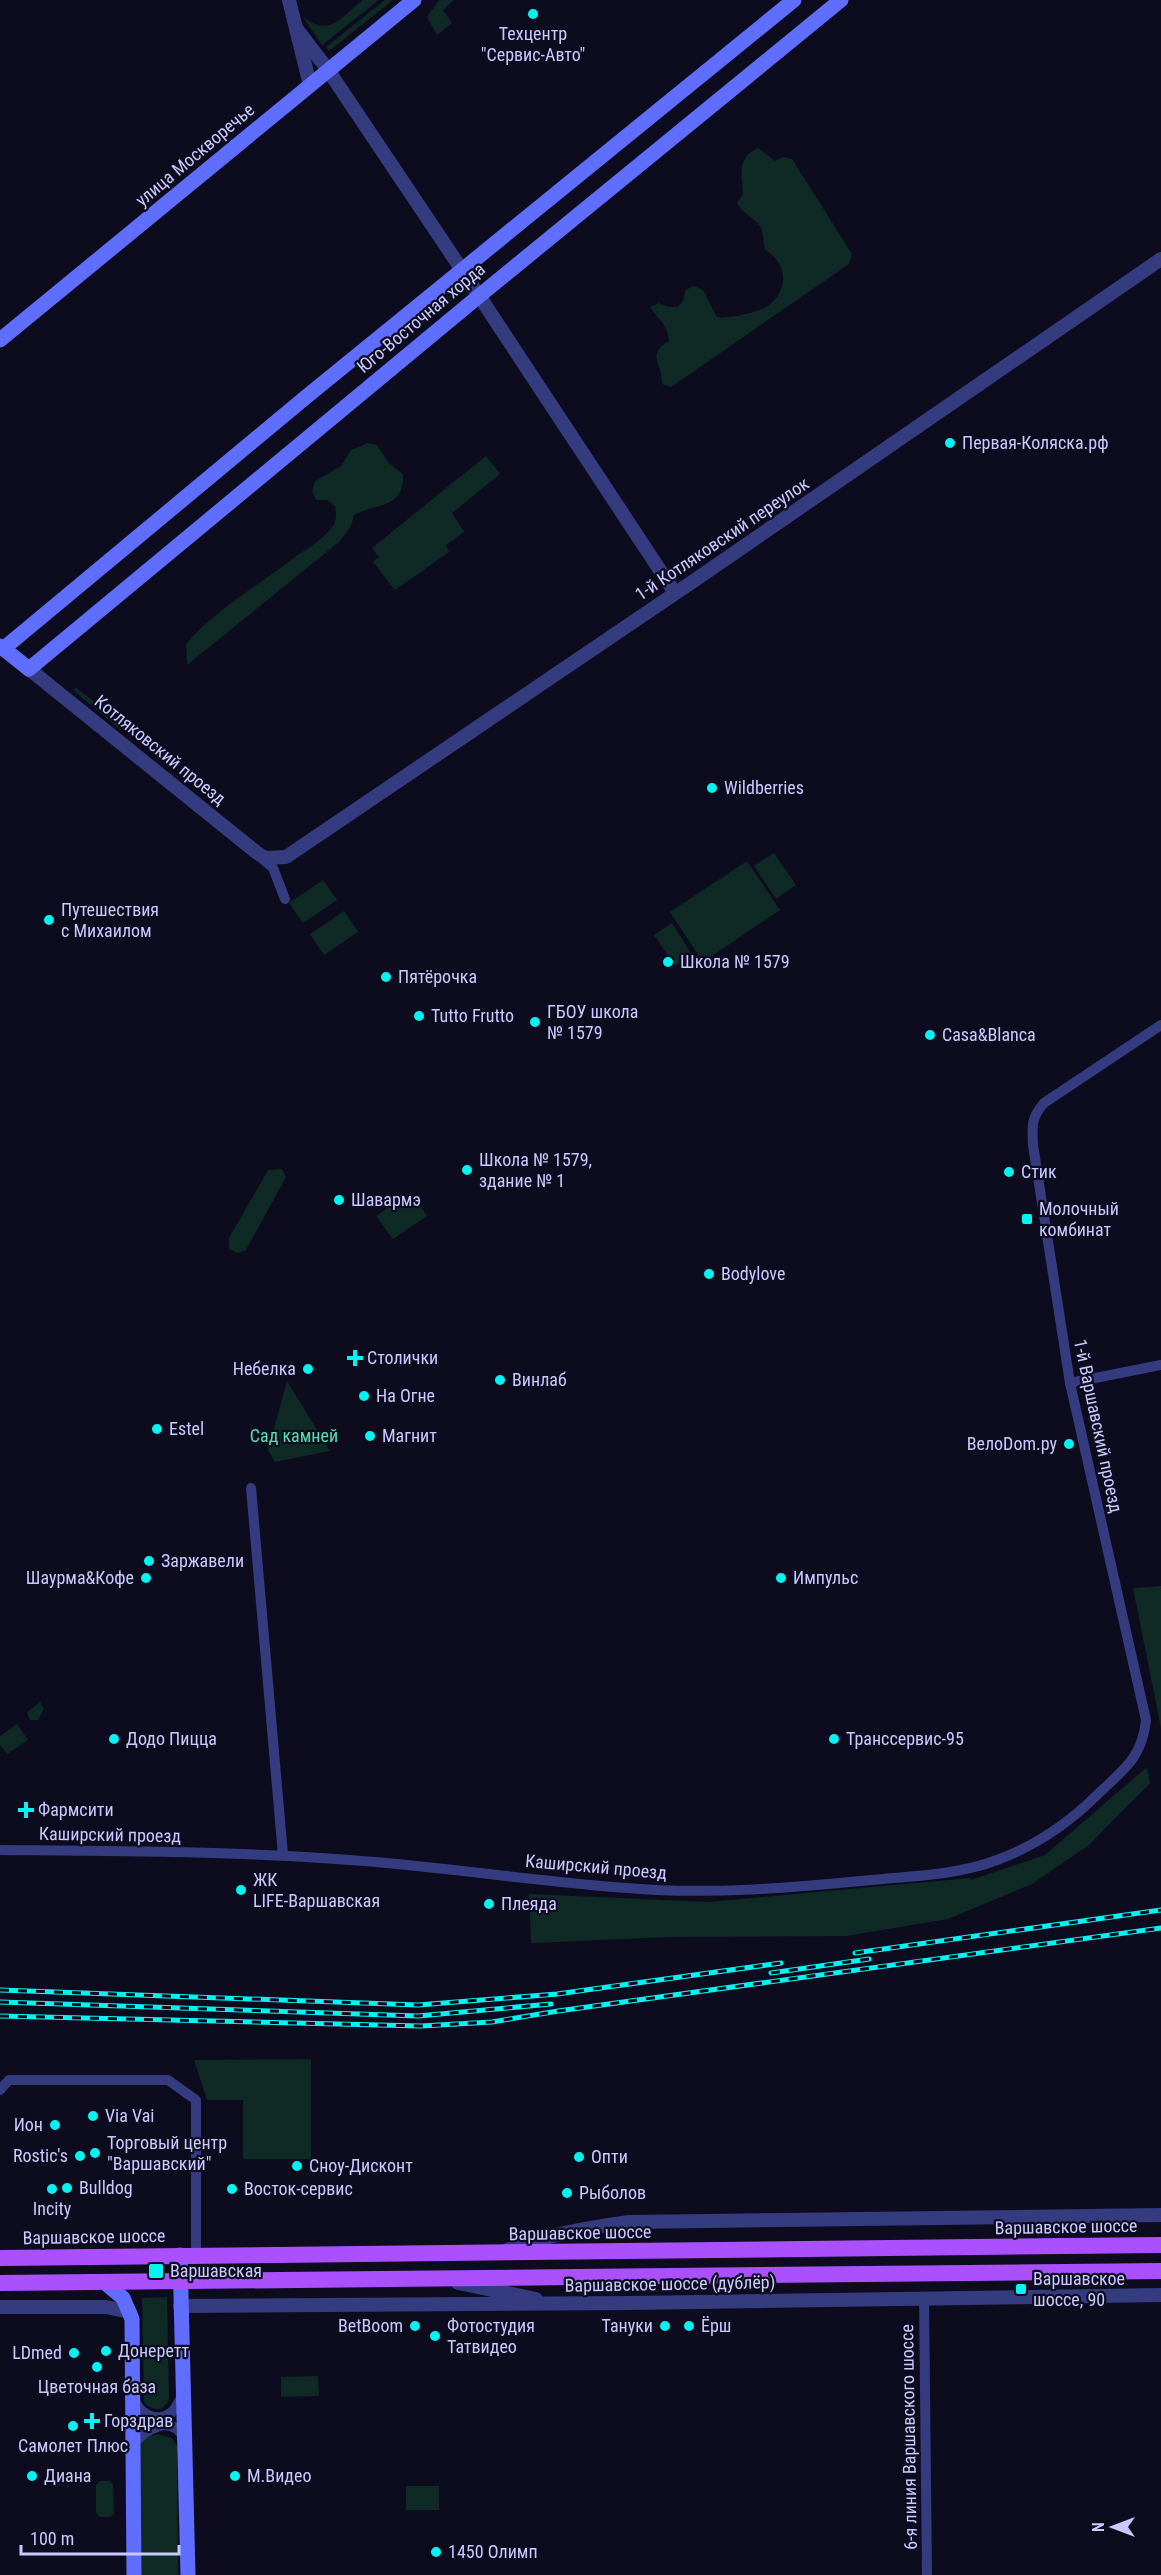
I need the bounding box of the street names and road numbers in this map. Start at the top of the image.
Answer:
street label: улица Москворечье [131,99,258,210]
street label: Юго-Восточная хорда [353,258,489,377]
street label: 1-й Котляковский переулок [631,472,813,605]
street label: Котляковский проезд [90,690,230,809]
street label: 1-й Варшавский проезд [1070,1337,1127,1515]
street label: Каширский проезд [39,1823,182,1846]
street label: Каширский проезд [524,1850,668,1883]
street label: Варшавское шоссе [994,2215,1138,2238]
street label: Варшавское шоссе [508,2221,652,2244]
street label: Варшавское шоссе [22,2225,166,2248]
street label: Варшавское шоссе (дублёр) [564,2271,776,2297]
street label: 6-я линия Варшавского шоссе [896,2324,921,2550]

